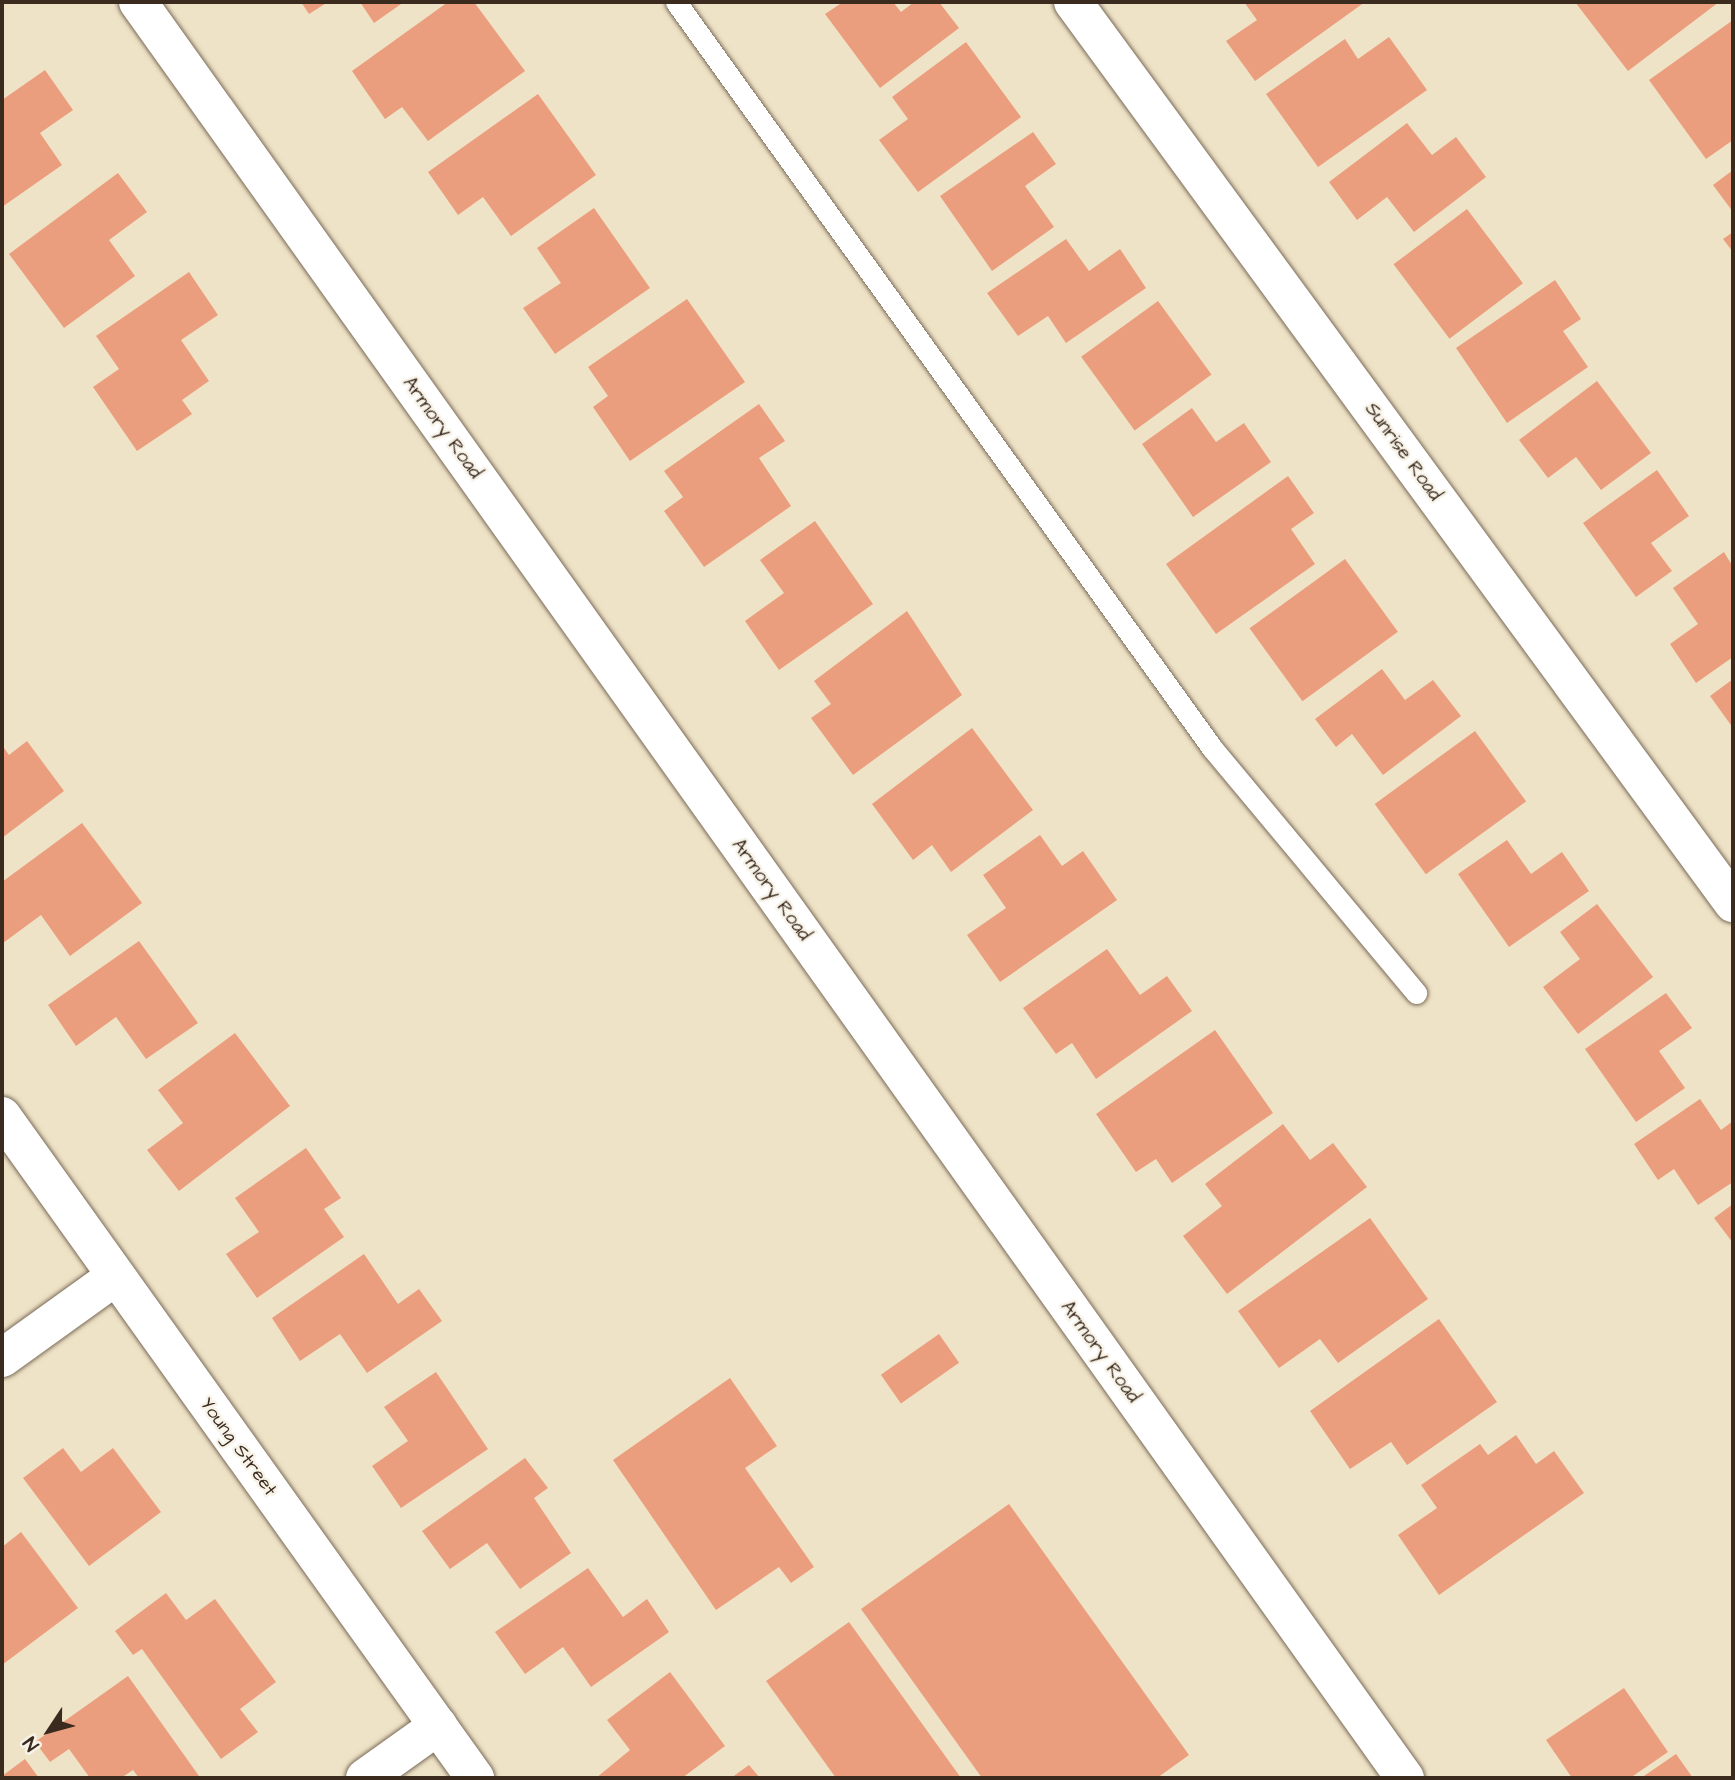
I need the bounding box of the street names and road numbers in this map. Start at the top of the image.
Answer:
street label: Armory Road [397,373,487,483]
street label: Sunrise Road [1360,398,1446,506]
street label: Armory Road [726,835,816,945]
street label: Armory Road [1055,1297,1145,1407]
street label: Young Street [195,1393,281,1501]

